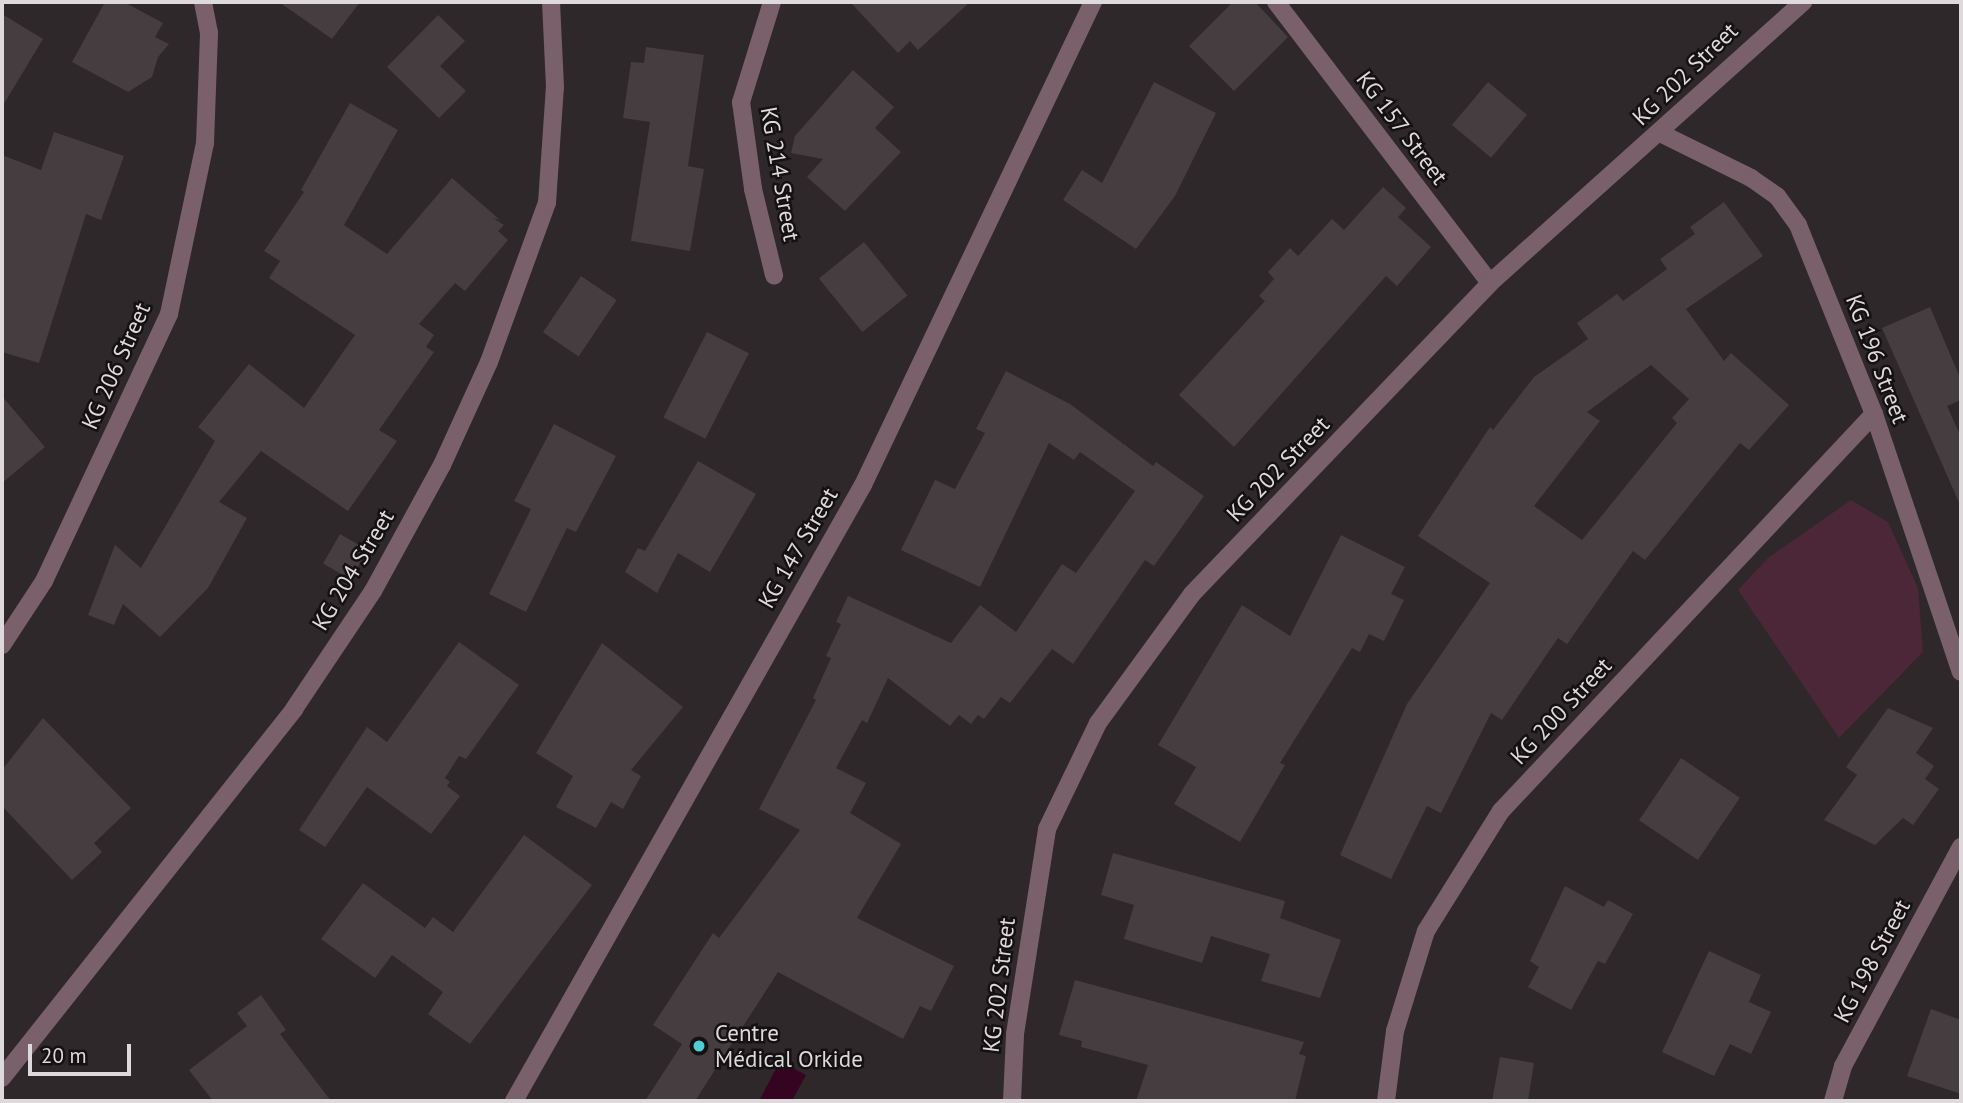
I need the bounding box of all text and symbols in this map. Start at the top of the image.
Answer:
street label: KG 202 Street [1627,17,1743,131]
street label: KG 157 Street [1350,66,1454,190]
street label: KG 214 Street [755,105,805,243]
street label: KG 196 Street [1840,291,1914,427]
street label: KG 206 Street [76,298,156,434]
street label: KG 202 Street [1221,411,1335,527]
street label: KG 147 Street [752,482,844,614]
street label: KG 204 Street [306,505,400,635]
street label: KG 200 Street [1505,652,1617,770]
street label: KG 198 Street [1828,895,1916,1027]
street label: KG 202 Street [977,916,1021,1054]
place label: Centre Médical Orkide [715,1019,863,1073]
scale bar [32,1030,135,1074]
marker: Centre Médical Orkide [689,1036,709,1056]
text: 20 m [41,1042,87,1069]

